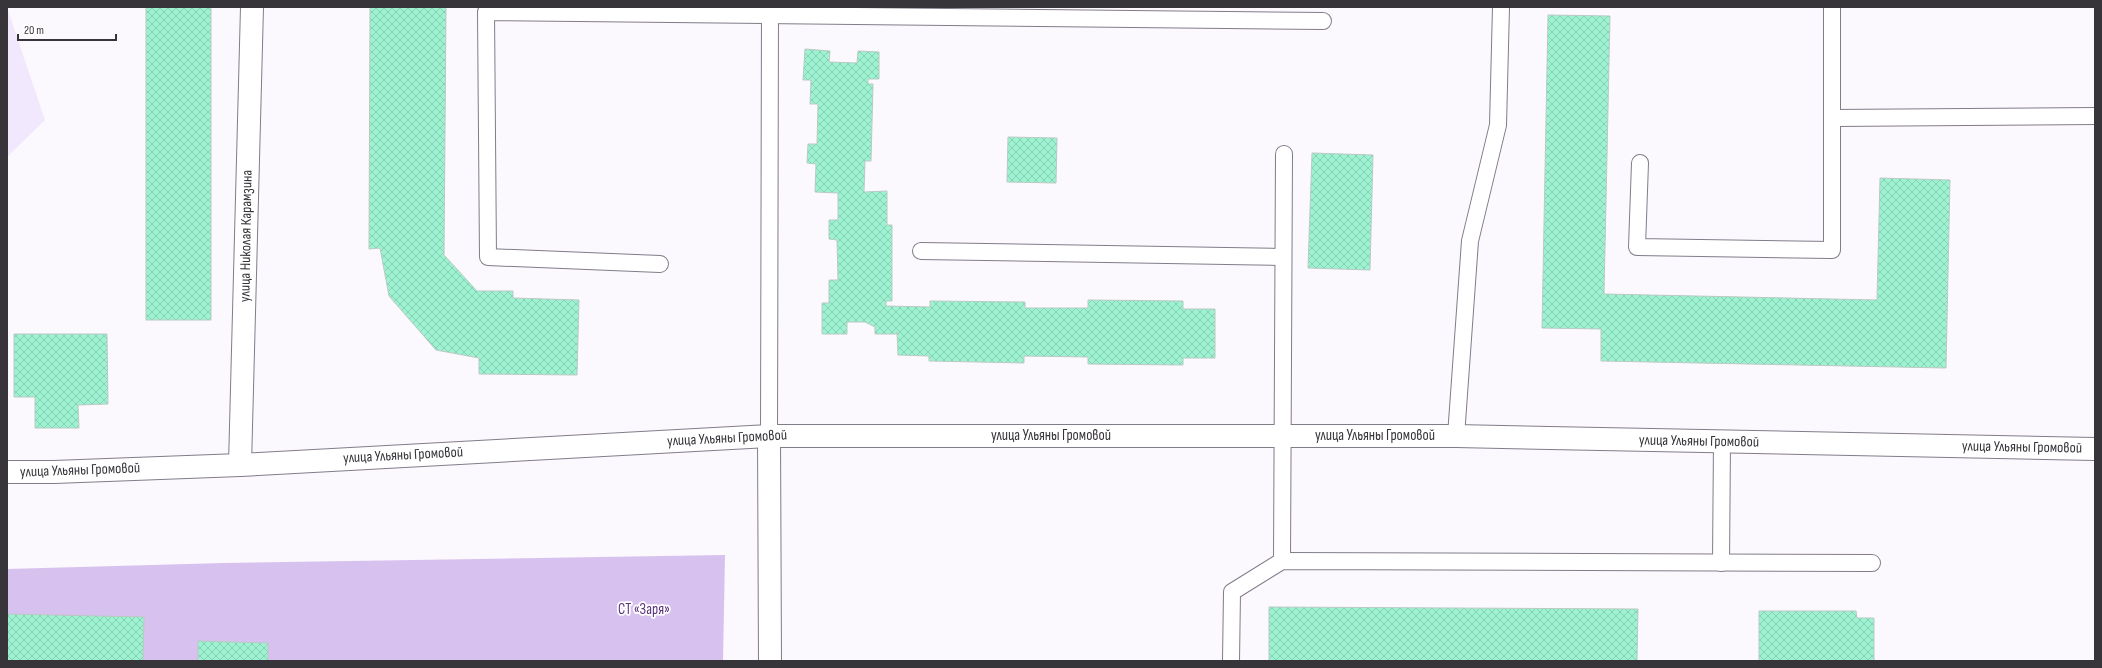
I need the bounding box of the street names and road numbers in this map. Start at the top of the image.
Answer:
street label: улица Николая Карамзина [235,169,257,302]
street label: улица Ульяны Громовой [666,425,788,451]
street label: улица Ульяны Громовой [991,426,1111,445]
street label: улица Ульяны Громовой [1315,426,1435,445]
street label: улица Ульяны Громовой [1639,430,1759,452]
street label: улица Ульяны Громовой [1962,436,2082,458]
street label: улица Ульяны Громовой [342,442,464,468]
street label: улица Ульяны Громовой [20,458,140,482]

